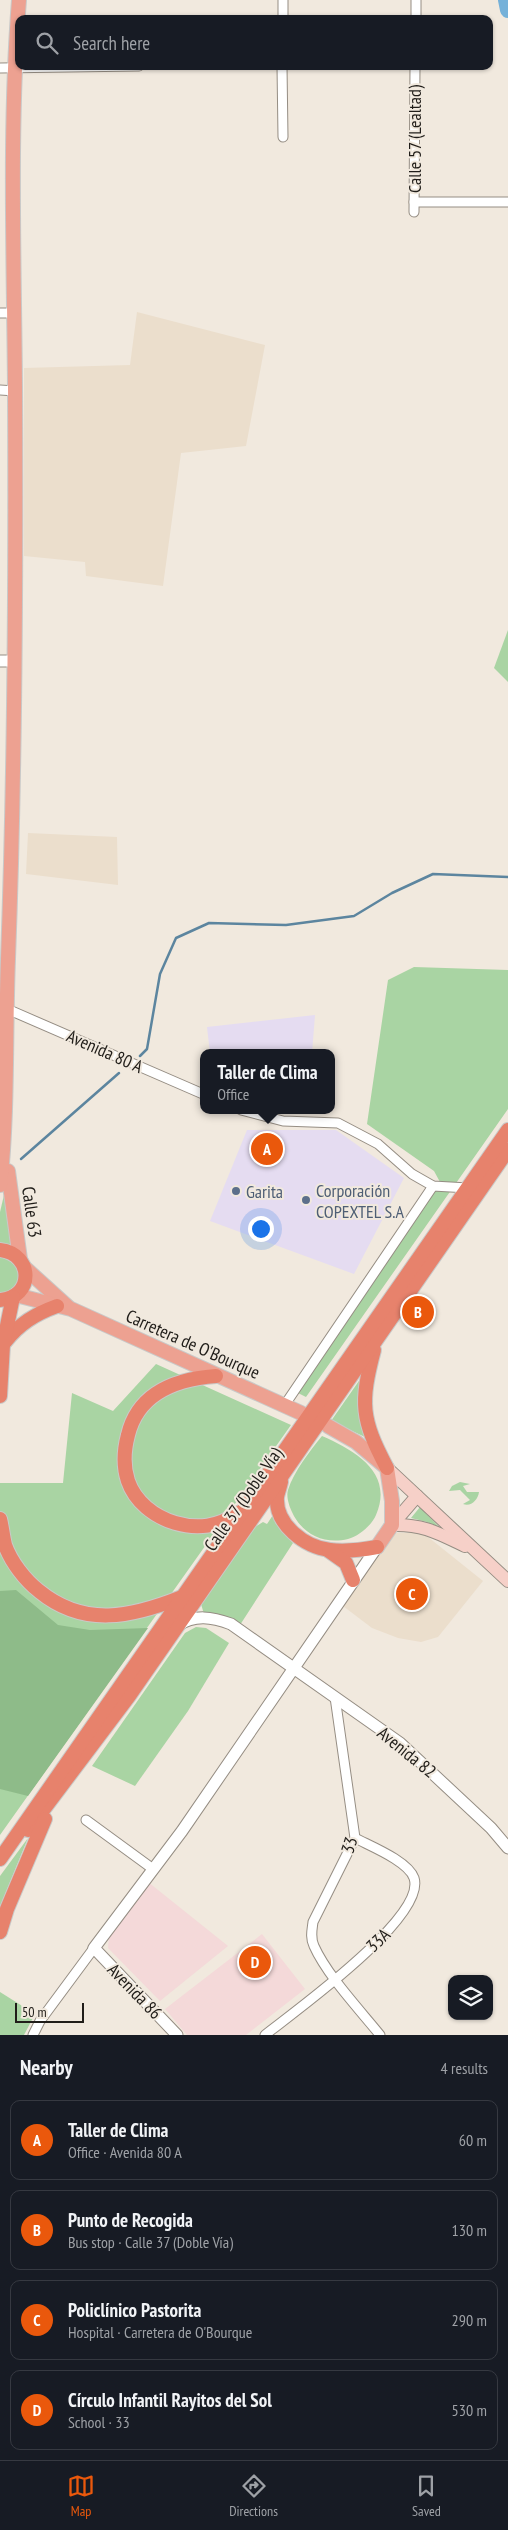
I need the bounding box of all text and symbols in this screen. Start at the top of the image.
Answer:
search box [15,15,493,70]
icon: search [33,29,61,57]
text: Search here [73,31,150,55]
street label: Calle 57 (Lealtad) [403,84,426,193]
street label: Avenida 80 A [63,1024,147,1078]
popup [200,1049,335,1114]
text: Taller de Clima [217,1060,318,1084]
text: Office [217,1084,249,1104]
pin: A [251,1130,283,1168]
place label: Corporación COPEXTEL S.A [316,1179,404,1223]
place label: Garita [246,1180,283,1203]
street label: Calle 63 [17,1185,47,1239]
marker: Garita [230,1185,242,1197]
marker: Corporación COPEXTEL S.A [300,1194,312,1206]
your location [248,1216,274,1242]
pin: B [402,1293,434,1331]
street label: Carretera de O'Bourque [122,1304,264,1384]
street label: Calle 37 (Doble Vía) [199,1442,288,1555]
pin: C [396,1575,428,1613]
street label: Avenida 82 [373,1721,441,1783]
street label: 33 [336,1834,362,1856]
street label: 33A [361,1923,395,1957]
pin: D [239,1943,271,1981]
street label: Avenida 86 [103,1958,167,2024]
map controls [448,1975,493,2020]
button: layers [448,1975,493,2020]
scale bar [15,2000,84,2023]
text: 50 m [22,2003,47,2021]
text: Nearby [20,2054,73,2081]
text: 4 results [441,2058,488,2078]
text: Taller de Clima [68,2118,168,2142]
text: A [33,2130,41,2150]
text: 60 m [459,2130,487,2150]
text: Office · Avenida 80 A [68,2142,182,2162]
text: Punto de Recogida [68,2208,193,2232]
text: B [33,2220,41,2240]
text: 130 m [452,2220,487,2240]
text: Bus stop · Calle 37 (Doble Vía) [68,2232,233,2252]
text: Policlínico Pastorita [68,2298,201,2322]
text: C [33,2310,41,2330]
text: 290 m [452,2310,487,2330]
text: Hospital · Carretera de O'Bourque [68,2322,252,2342]
text: Círculo Infantil Rayitos del Sol [68,2388,272,2412]
text: D [33,2400,41,2420]
text: 530 m [452,2400,487,2420]
text: School · 33 [68,2412,130,2432]
tab: Map [67,2472,95,2520]
tab: Directions [229,2472,278,2520]
tab: Saved [412,2472,441,2520]

